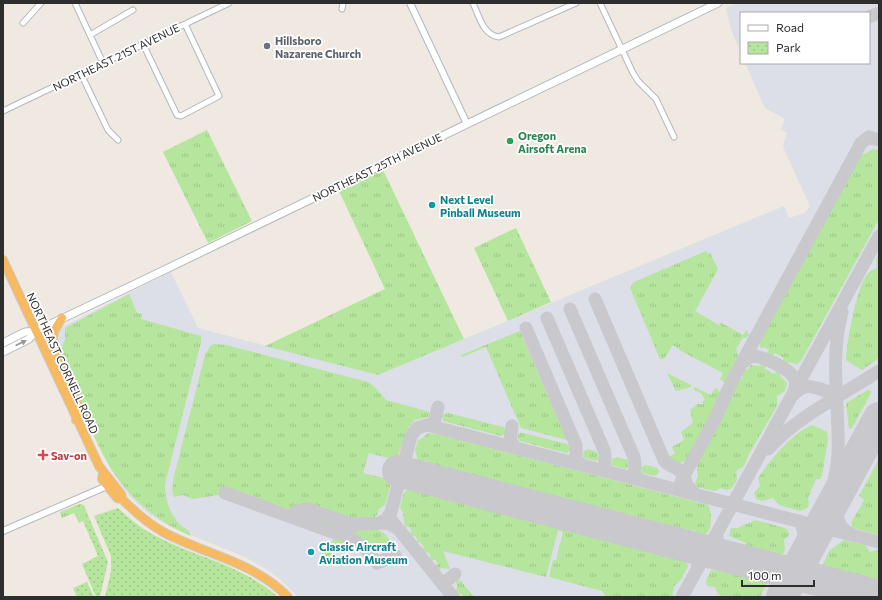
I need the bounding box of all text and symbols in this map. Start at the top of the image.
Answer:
legend [740,12,870,64]
text: Road [776,20,804,34]
street label: NORTHEAST 21ST AVENUE [51,21,181,93]
place label: Hillsboro Nazarene Church [275,34,361,60]
text: Park [776,40,802,54]
marker: Hillsboro Nazarene Church [262,41,272,51]
place label: Oregon Airsoft Arena [518,129,587,155]
street label: NORTHEAST 25TH AVENUE [310,130,444,204]
marker: Oregon Airsoft Arena [505,136,515,146]
place label: Next Level Pinball Museum [440,193,521,219]
marker: Next Level Pinball Museum [427,200,437,210]
street label: NORTHEAST CORNELL ROAD [25,290,101,436]
one-way arrow [15,340,27,346]
place label: Sav-on [51,449,87,462]
marker: Sav-on [38,450,48,460]
place label: Classic Aircraft Aviation Museum [319,540,408,566]
marker: Classic Aircraft Aviation Museum [306,547,316,557]
scale bar [742,562,814,588]
text: 100 m [748,568,782,582]

